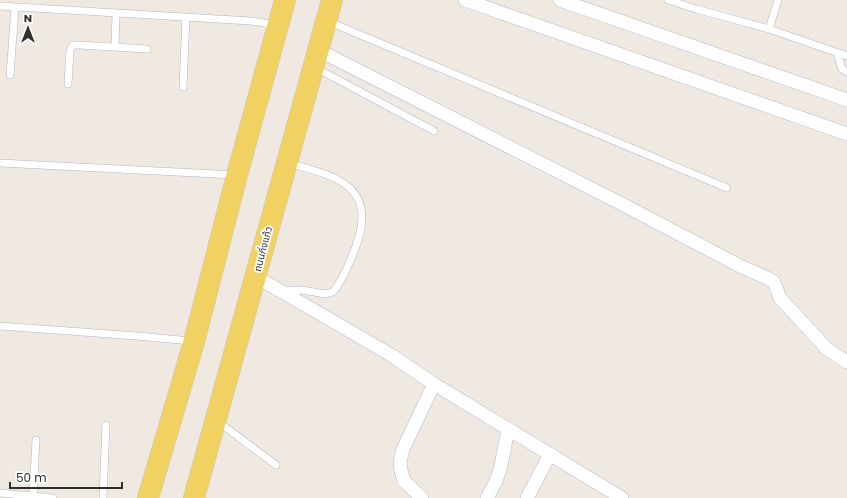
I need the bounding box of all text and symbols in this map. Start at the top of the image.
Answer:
north arrow [8,8,48,48]
text: N [24,10,32,26]
street label: ถนนกิ่งแก้ว [250,225,276,273]
scale bar [10,464,122,490]
text: 50 m [16,469,47,486]

